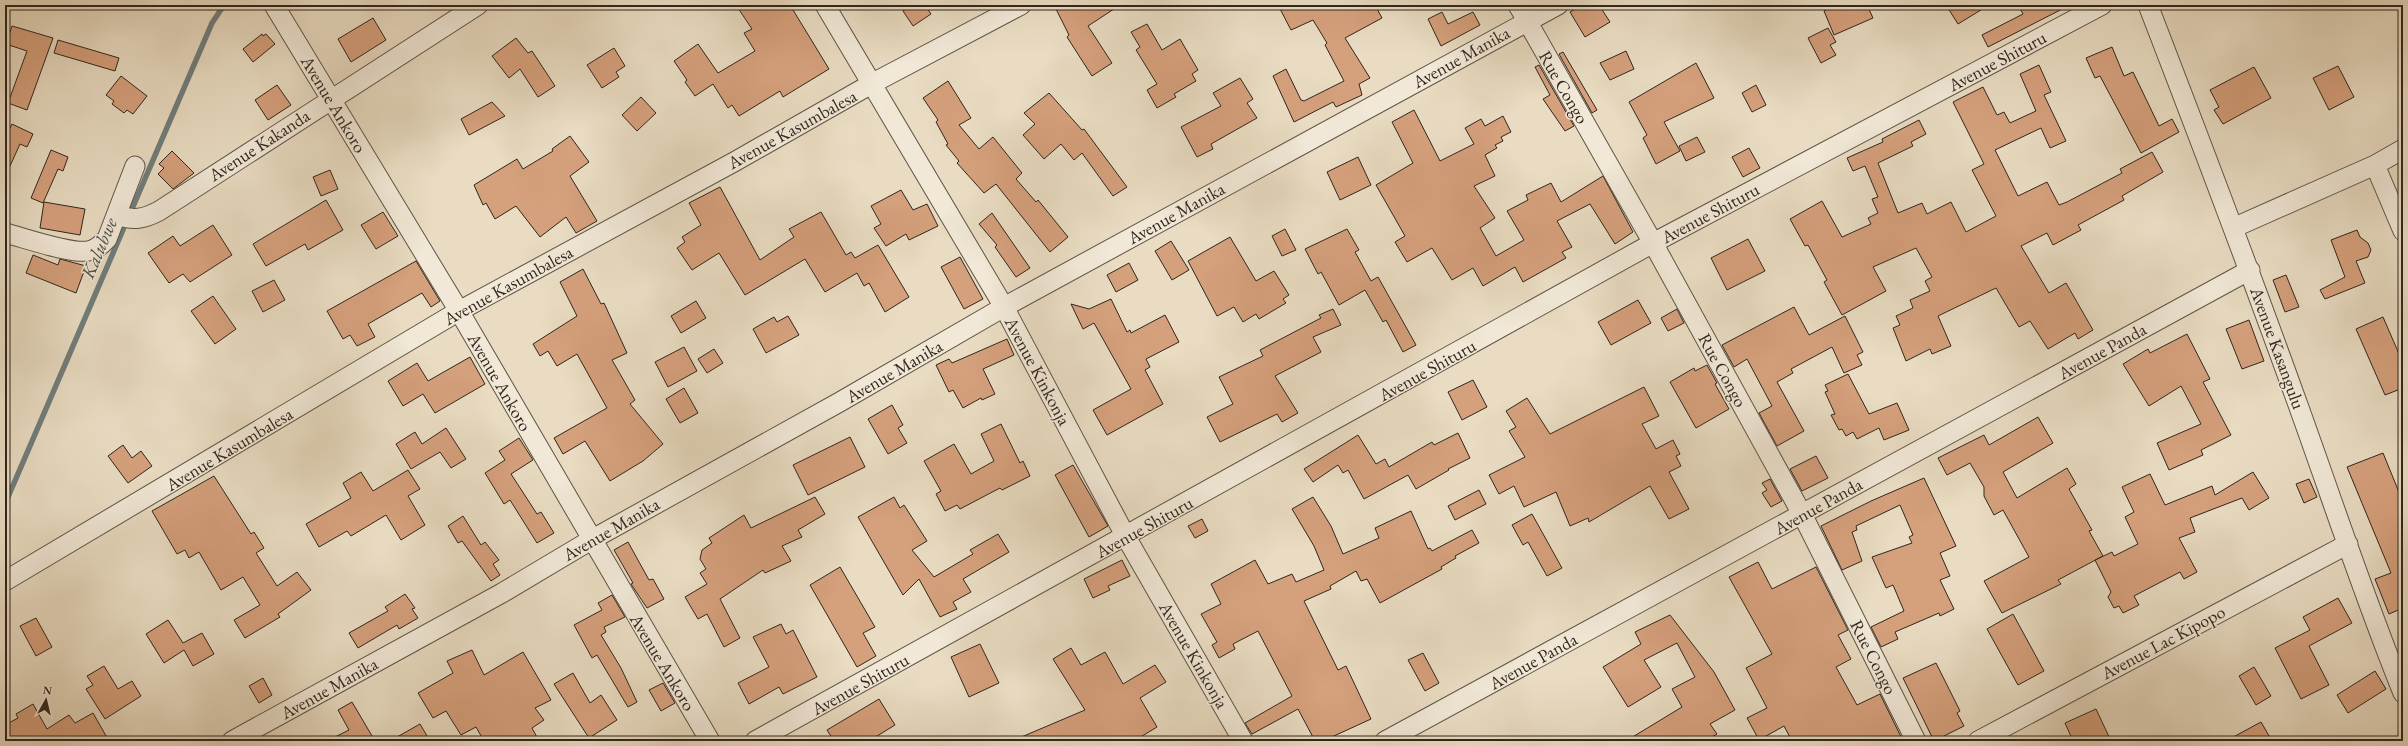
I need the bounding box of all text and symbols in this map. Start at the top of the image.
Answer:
street label: Avenue Manika [1407,20,1514,94]
street label: Avenue Shituru [1943,25,2051,97]
street label: Rue Congo [1534,46,1594,128]
street label: Avenue Ankoro [295,50,372,157]
street label: Avenue Kasumbalesa [722,84,861,175]
street label: Avenue Kakanda [203,103,315,187]
street label: Avenue Manika [1122,176,1229,250]
street label: Avenue Shituru [1656,177,1764,249]
water label: Kalubwe [75,213,123,283]
street label: Avenue Kasumbalesa [438,240,577,331]
street label: Avenue Kasangulu [2245,283,2311,413]
street label: Avenue Kinkonja [999,312,1077,430]
street label: Avenue Panda [2053,317,2151,385]
street label: Avenue Ankoro [462,328,537,435]
street label: Rue Congo [1693,329,1753,411]
street label: Avenue Manika [841,334,947,408]
street label: Avenue Shituru [1373,334,1480,407]
street label: Avenue Kasumbalesa [160,402,298,497]
street label: Avenue Panda [1769,472,1867,540]
street label: Avenue Shituru [1090,491,1197,564]
street label: Avenue Manika [558,492,664,566]
street label: Avenue Kinkonja [1154,597,1234,713]
street label: Avenue Lac Kipopo [2096,600,2229,685]
street label: Avenue Ankoro [624,608,701,715]
street label: Rue Congo [1845,616,1903,698]
street label: Avenue Panda [1484,627,1582,695]
street label: Avenue Shituru [806,648,913,721]
street label: Avenue Manika [275,651,382,725]
north arrow [26,680,66,720]
text: N [42,683,53,698]

